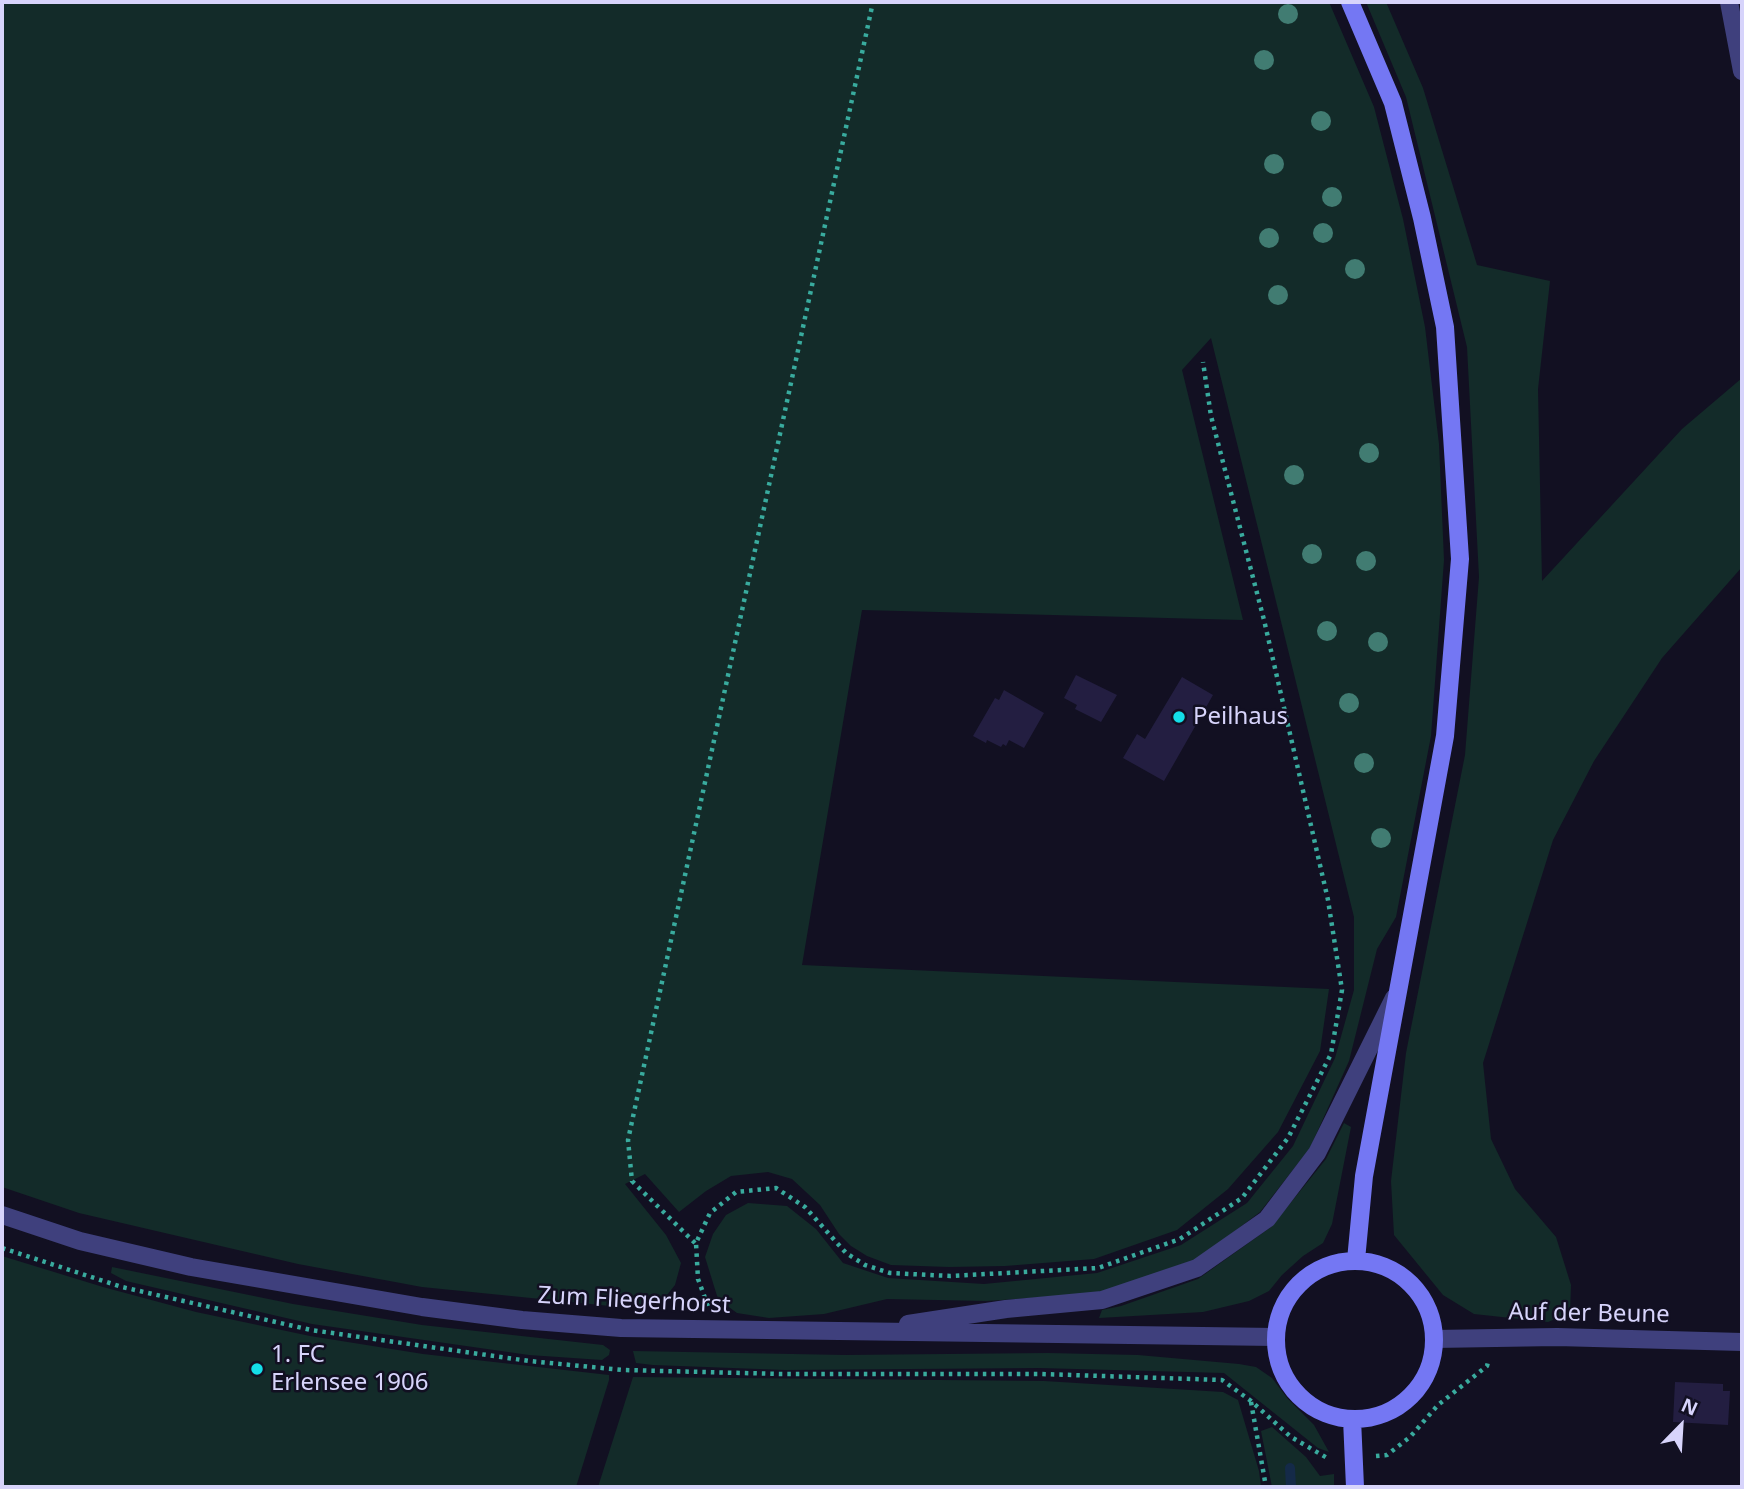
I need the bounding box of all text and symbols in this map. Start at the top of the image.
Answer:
place label: Peilhaus [1193,703,1288,731]
marker: Peilhaus [1171,709,1187,725]
street label: Zum Fliegerhorst [537,1282,731,1320]
street label: Auf der Beune [1508,1298,1670,1330]
place label: 1. FC Erlensee 1906 [271,1341,429,1397]
marker: 1. FC Erlensee 1906 [249,1361,265,1377]
north arrow [1646,1391,1716,1461]
text: N [1677,1392,1702,1422]

